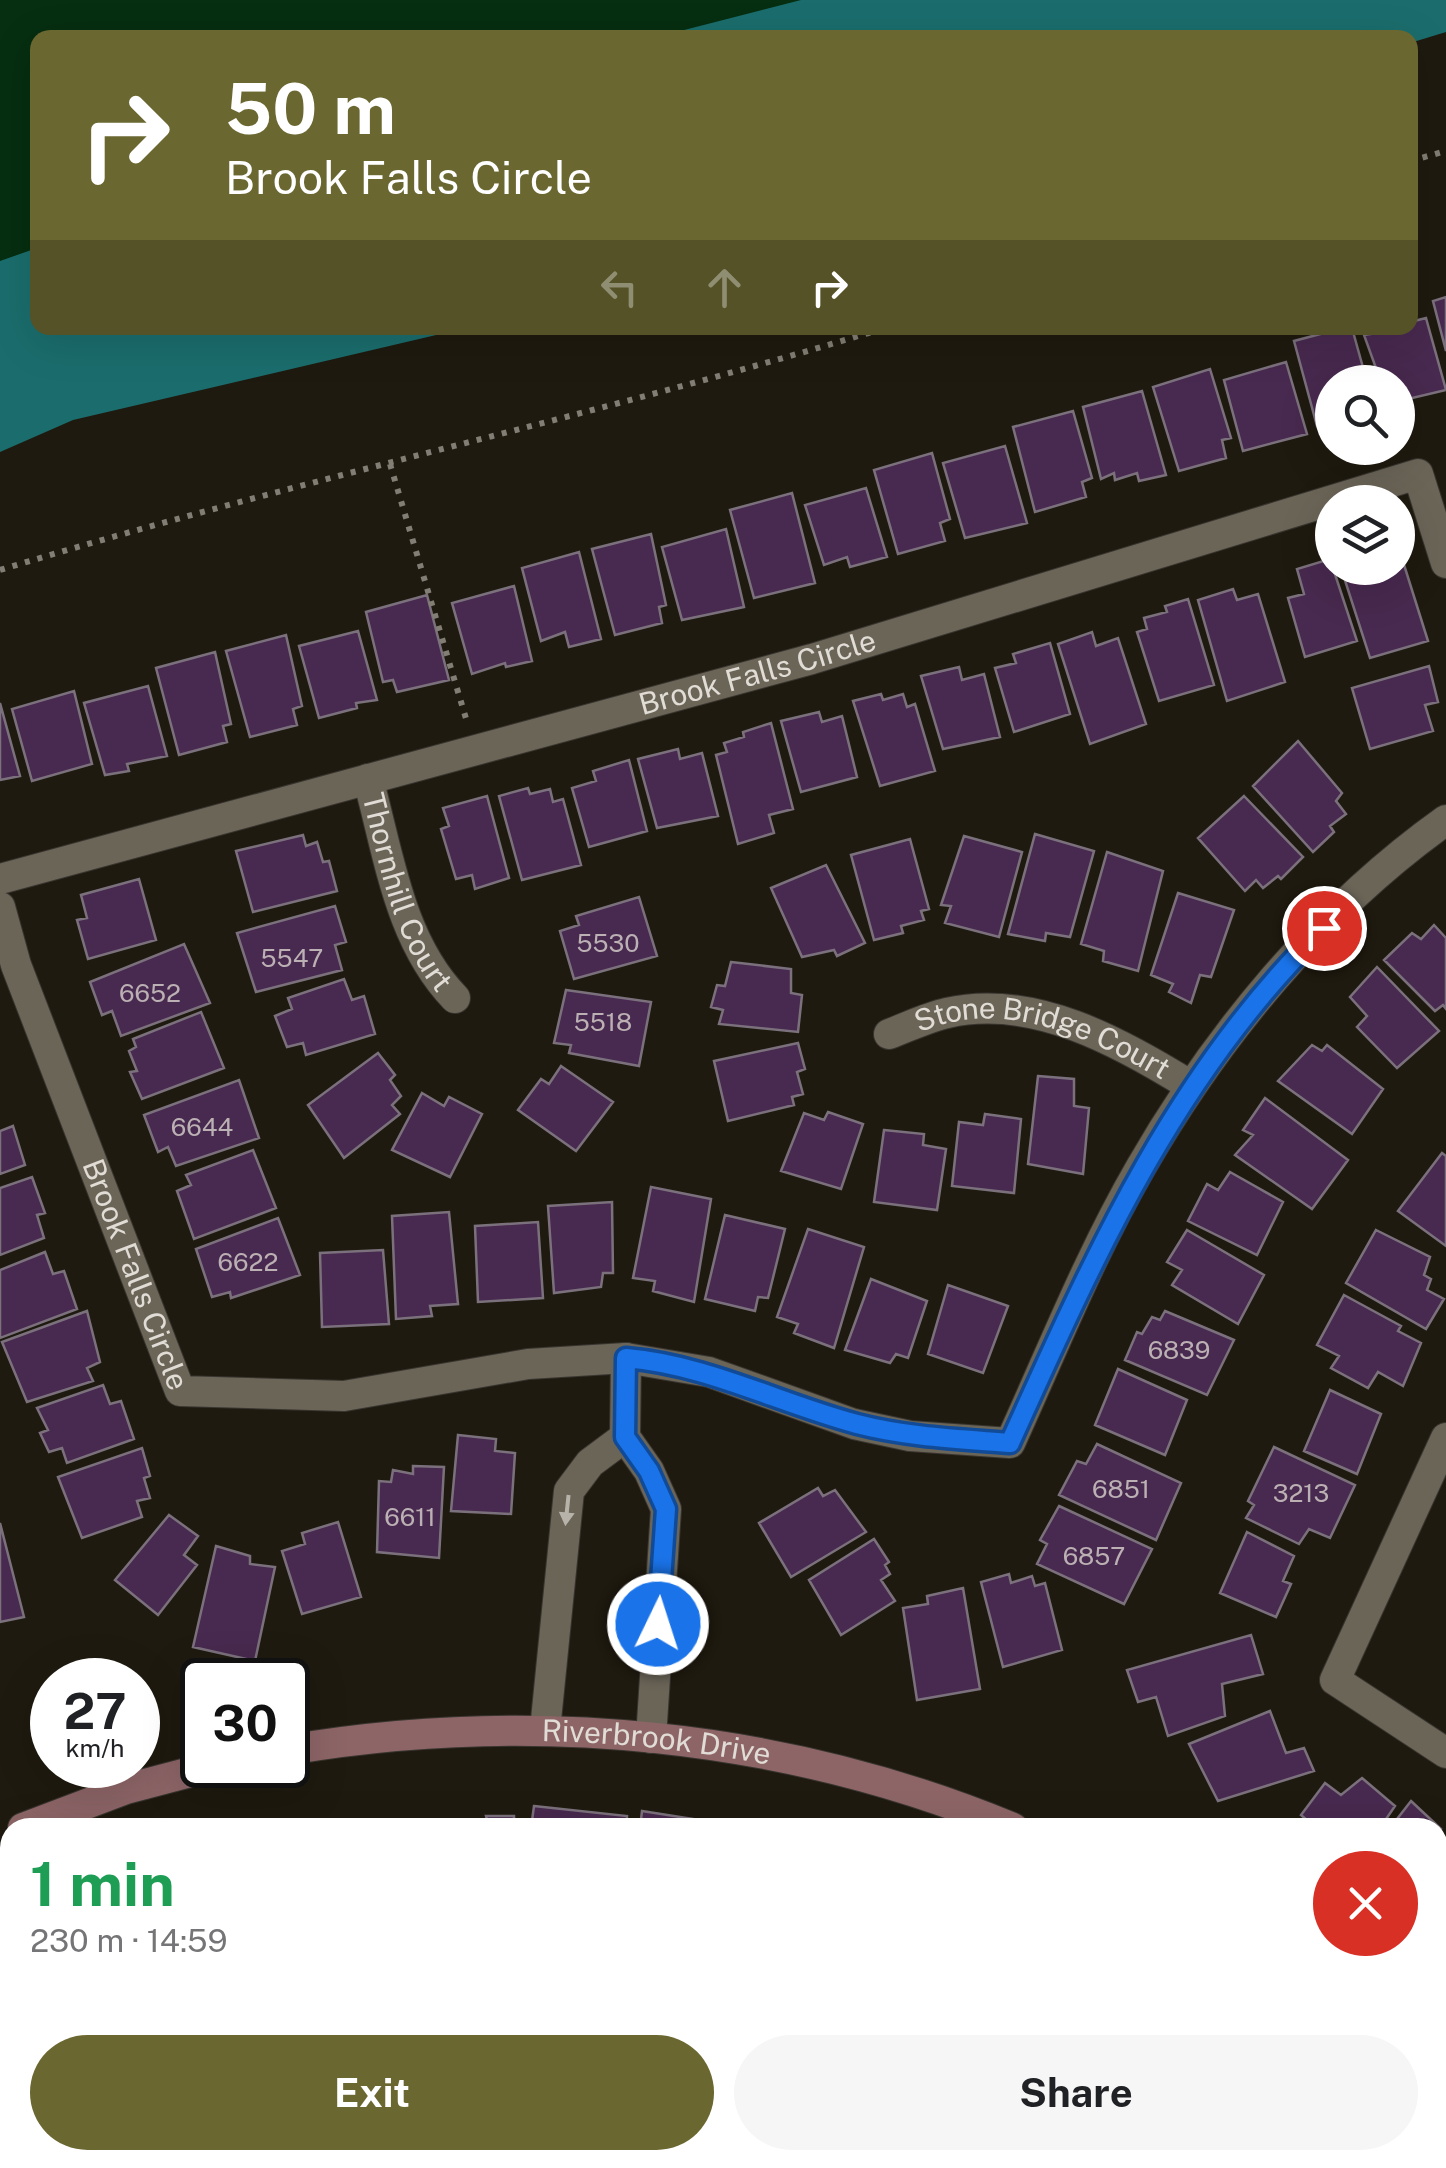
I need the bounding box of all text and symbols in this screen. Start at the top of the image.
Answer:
text: 50 m [225,67,396,150]
icon: right [60,70,190,200]
text: Brook Falls Circle [225,151,592,204]
icon: left [592,260,647,315]
icon: ahead [697,260,752,315]
icon: right [802,260,857,315]
map controls [1315,365,1415,585]
button: search [1315,365,1415,465]
button: layers [1315,485,1415,585]
street label: Brook Falls Circle [635,622,880,722]
street label: Thornhill Court [355,789,461,998]
pin [1282,886,1367,971]
icon: arrive [1297,901,1352,956]
house number: 5530 [577,928,639,958]
house number: 5547 [261,943,323,973]
house number: 6652 [119,978,181,1008]
street label: Stone Bridge Court [909,989,1177,1086]
house number: 5518 [574,1007,632,1037]
house number: 6644 [171,1112,233,1142]
street label: Brook Falls Circle [75,1154,197,1395]
house number: 6622 [218,1247,278,1277]
house number: 6839 [1148,1335,1210,1365]
house number: 6851 [1092,1474,1150,1504]
house number: 3213 [1273,1478,1329,1508]
one-way arrow [559,1495,575,1526]
house number: 6611 [384,1502,436,1532]
house number: 6857 [1063,1541,1125,1571]
position arrow [606,1572,710,1676]
speed limit sign: 30 [180,1658,310,1788]
text: 27 [63,1681,127,1740]
street label: Riverbrook Drive [541,1712,774,1772]
text: km/h [66,1733,124,1763]
text: 1 min [30,1849,175,1920]
button: close [1313,1851,1418,1956]
text: 230 m · 14:59 [30,1922,228,1959]
button: Exit [30,2035,714,2150]
button: Share [734,2035,1418,2150]

